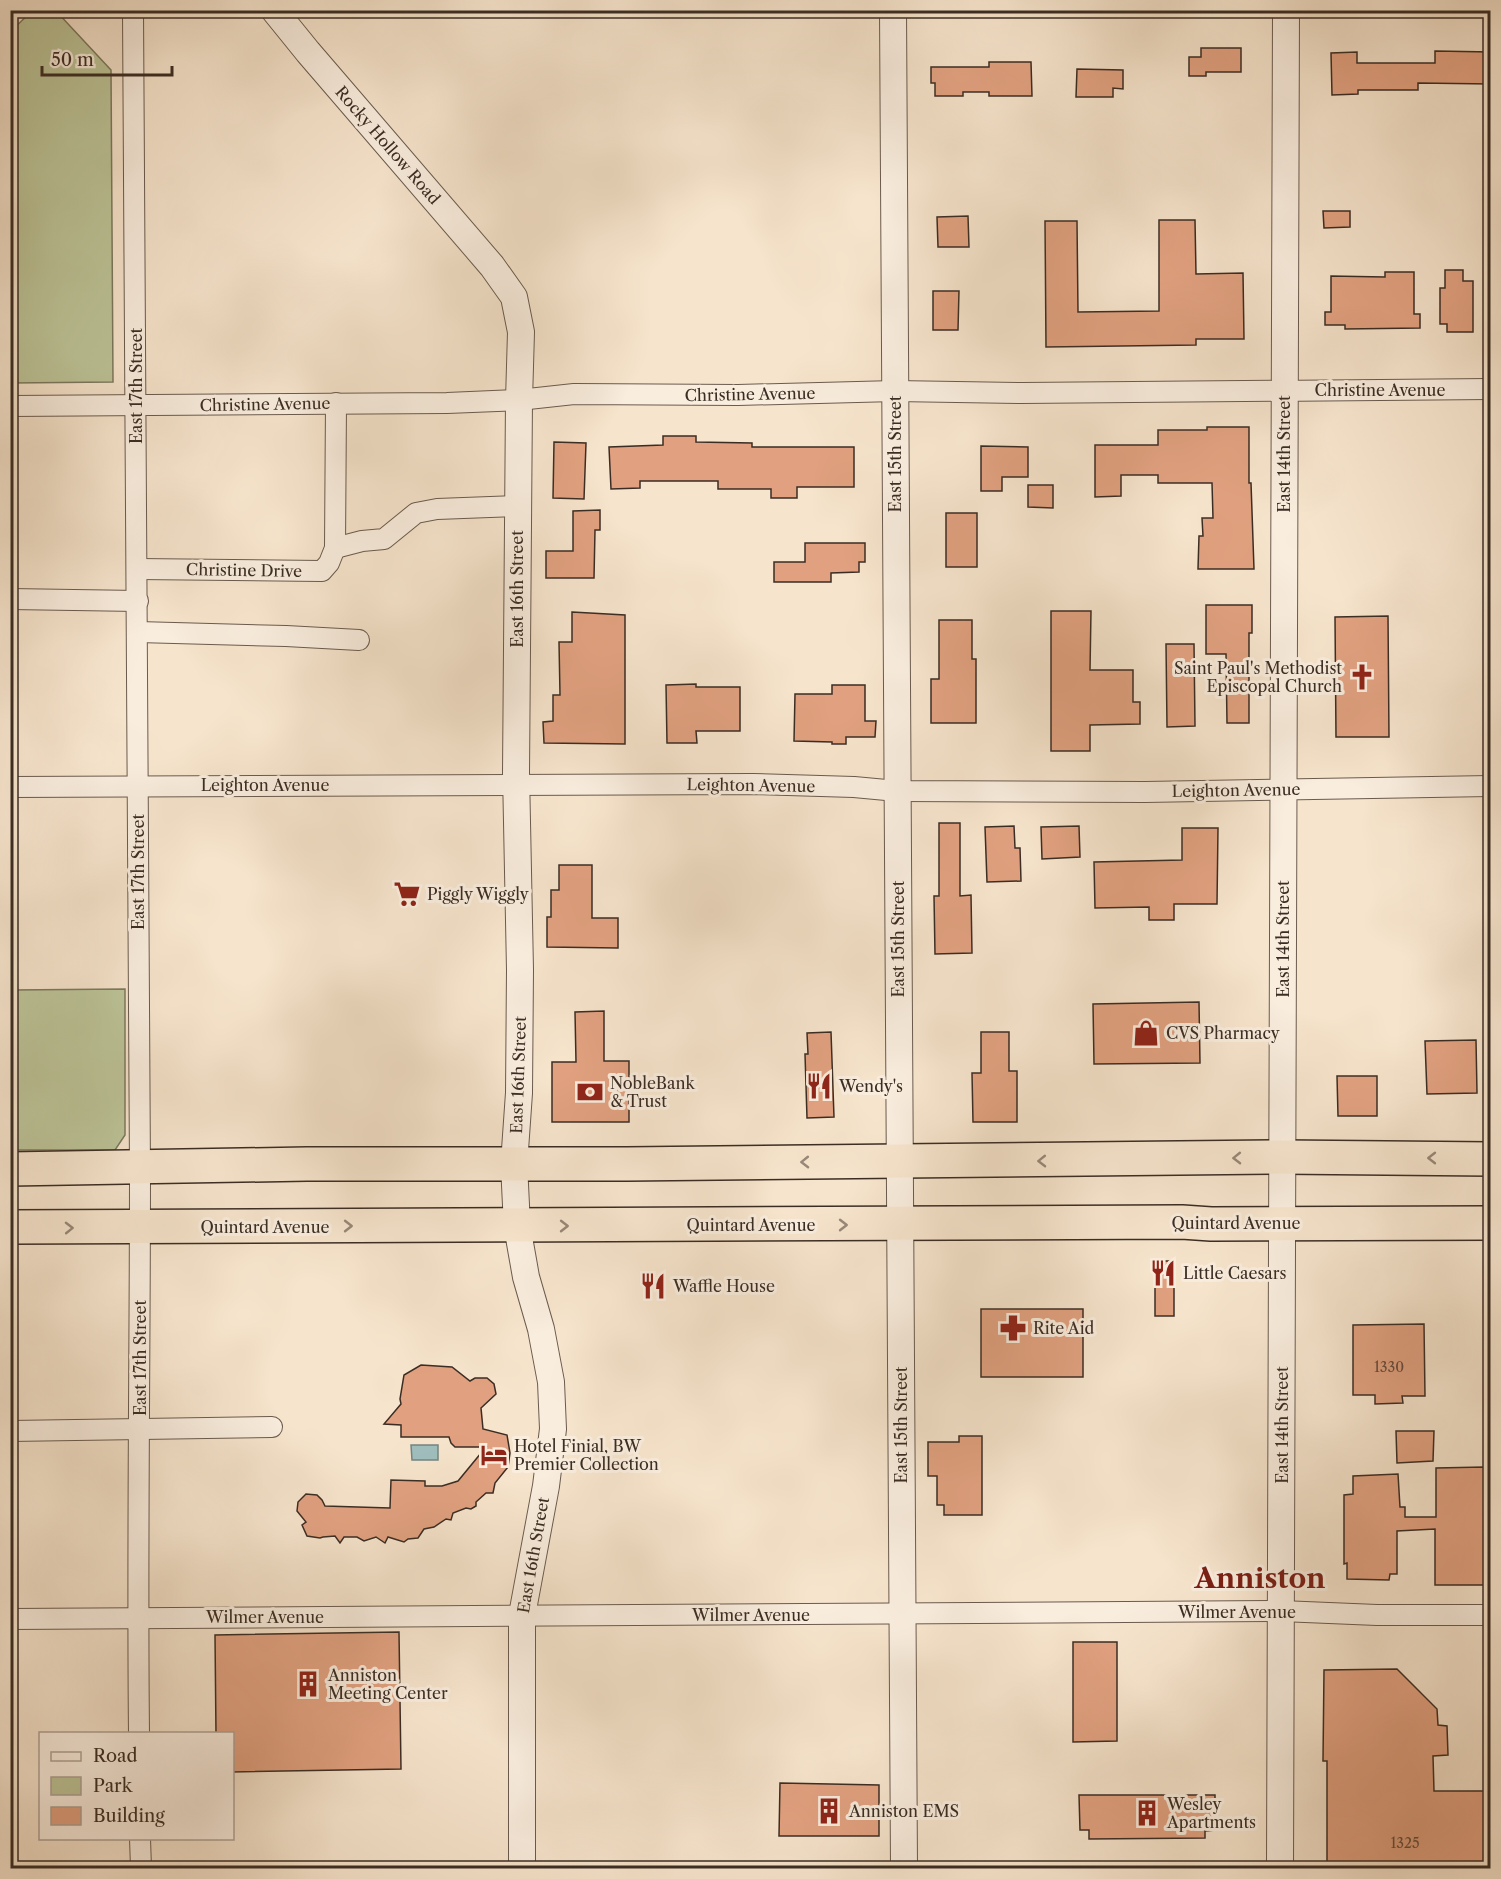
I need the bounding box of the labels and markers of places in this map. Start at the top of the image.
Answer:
place label: Saint Paul's Methodist Episcopal Church [1174,658,1342,696]
church icon: Saint Paul's Methodist Episcopal Church [1347,662,1377,692]
supermarket icon: Piggly Wiggly [392,879,422,909]
place label: Piggly Wiggly [427,884,530,904]
shop icon: CVS Pharmacy [1131,1018,1161,1048]
place label: CVS Pharmacy [1166,1023,1281,1043]
restaurant icon: Wendy's [804,1071,834,1101]
place label: NobleBank & Trust [610,1073,695,1111]
place label: Wendy's [838,1076,903,1096]
bank icon: NobleBank & Trust [575,1077,605,1107]
restaurant icon: Little Caesars [1148,1258,1178,1288]
place label: Little Caesars [1183,1263,1287,1283]
restaurant icon: Waffle House [638,1271,668,1301]
place label: Waffle House [672,1276,775,1296]
pharmacy icon: Rite Aid [998,1313,1028,1343]
place label: Rite Aid [1033,1318,1095,1338]
place label: Hotel Finial, BW Premier Collection [514,1436,659,1474]
hotel icon: Hotel Finial, BW Premier Collection [479,1440,509,1470]
place label: Anniston Meeting Center [327,1665,448,1703]
building icon: Anniston Meeting Center [293,1669,323,1699]
place label: Wesley Apartments [1166,1794,1256,1832]
building icon: Anniston EMS [814,1796,844,1826]
building icon: Wesley Apartments [1132,1798,1162,1828]
place label: Anniston EMS [848,1801,959,1821]

